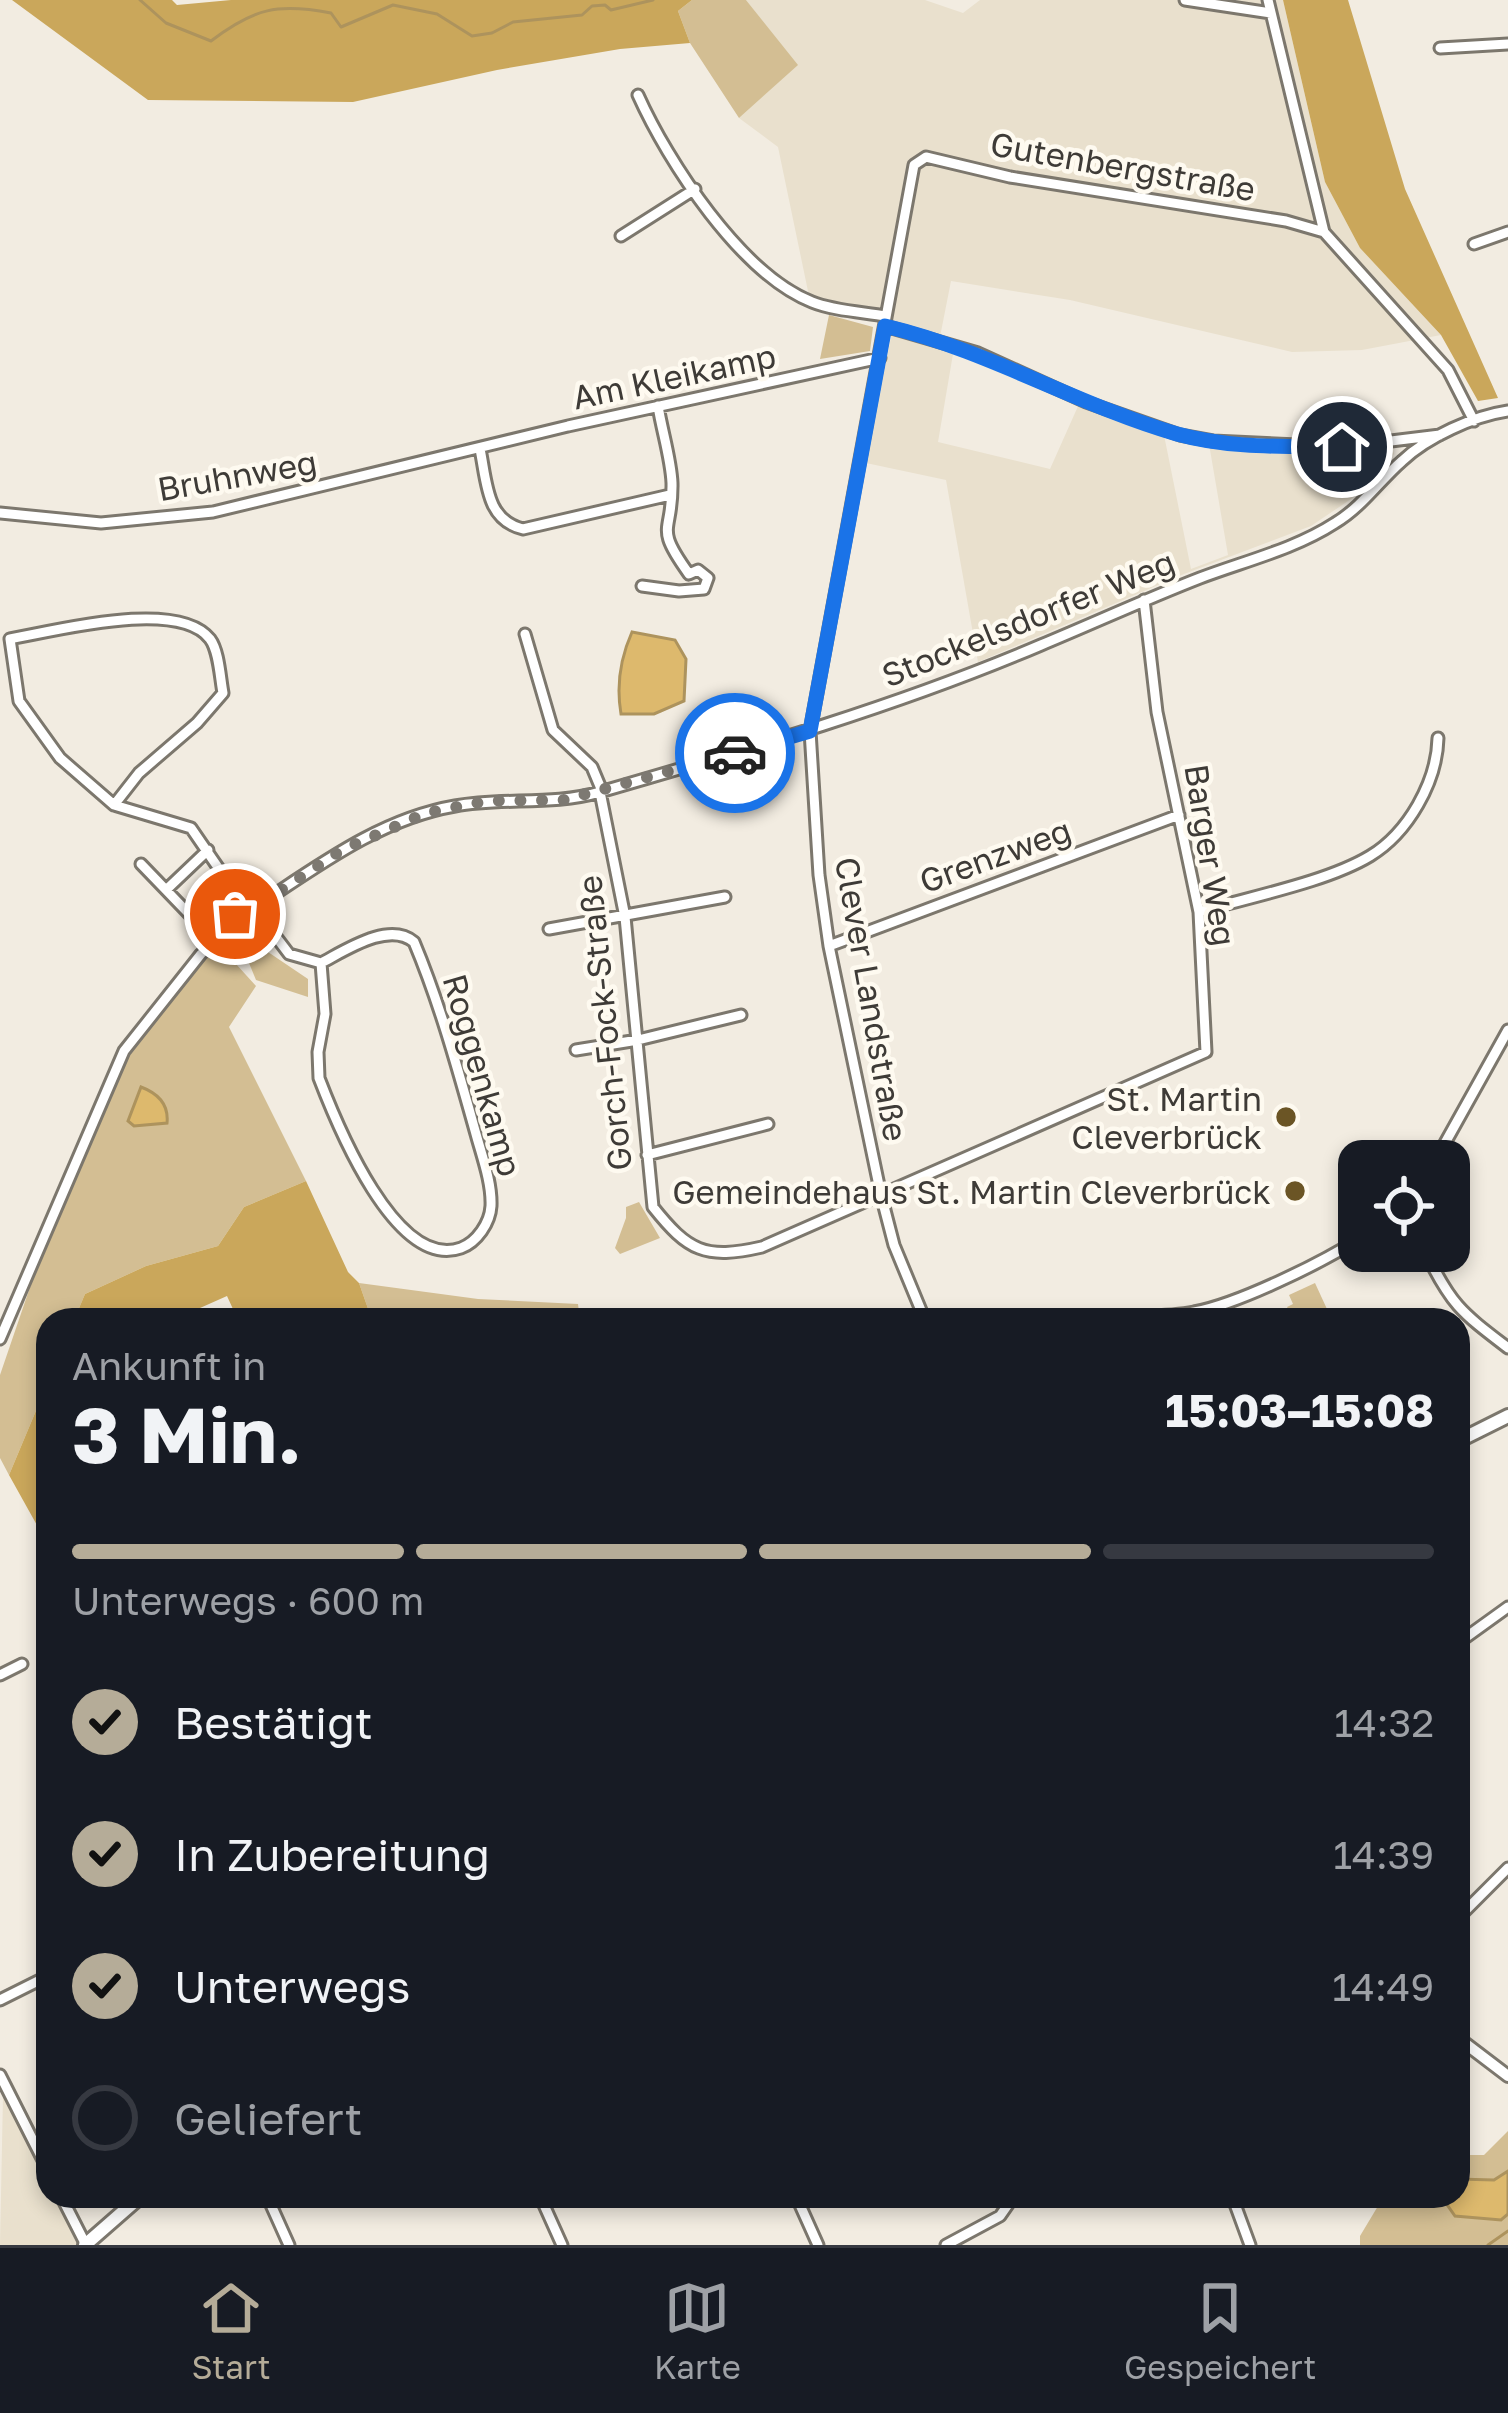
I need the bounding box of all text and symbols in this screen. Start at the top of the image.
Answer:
street label: Gutenbergstraße [988,124,1258,208]
street label: Am Kleikamp [569,335,779,417]
pin [1291,396,1393,498]
icon: home [1309,414,1375,480]
street label: Bruhnweg [154,442,320,508]
street label: Stockelsdorfer Weg [876,541,1180,695]
courier [675,693,795,813]
icon: car [702,720,768,786]
street label: Barger Weg [1177,761,1245,949]
street label: Grenzweg [914,810,1076,900]
street label: Clever Landstraße [828,854,916,1144]
pin [184,863,286,965]
street label: Gorch-Fock-Straße [569,874,639,1172]
icon: bag [202,881,268,947]
street label: Roggenkamp [436,969,530,1181]
place label: St. Martin Cleverbrück [1071,1079,1262,1156]
marker: St. Martin Cleverbrück [1273,1104,1299,1130]
map controls [1338,1140,1470,1272]
button: locate [1338,1140,1470,1272]
place label: Gemeindehaus St. Martin Cleverbrück [672,1172,1271,1211]
marker: Gemeindehaus St. Martin Cleverbrück [1282,1178,1308,1204]
text: Ankunft in [72,1342,266,1389]
text: 15:03–15:08 [1165,1383,1434,1437]
text: 3 Min. [72,1387,302,1480]
text: Unterwegs · 600 m [72,1577,424,1624]
icon: check [72,1689,138,1755]
text: Bestätigt [174,1695,373,1749]
text: 14:32 [1334,1699,1434,1746]
icon: check [72,1821,138,1887]
text: In Zubereitung [174,1827,490,1881]
text: 14:39 [1333,1831,1434,1878]
icon: check [72,1953,138,2019]
text: Unterwegs [174,1959,410,2013]
text: 14:49 [1332,1963,1434,2010]
text: Geliefert [174,2091,362,2145]
tab: Start [192,2275,271,2386]
tab: Karte [654,2275,741,2386]
tab: Gespeichert [1124,2275,1316,2386]

